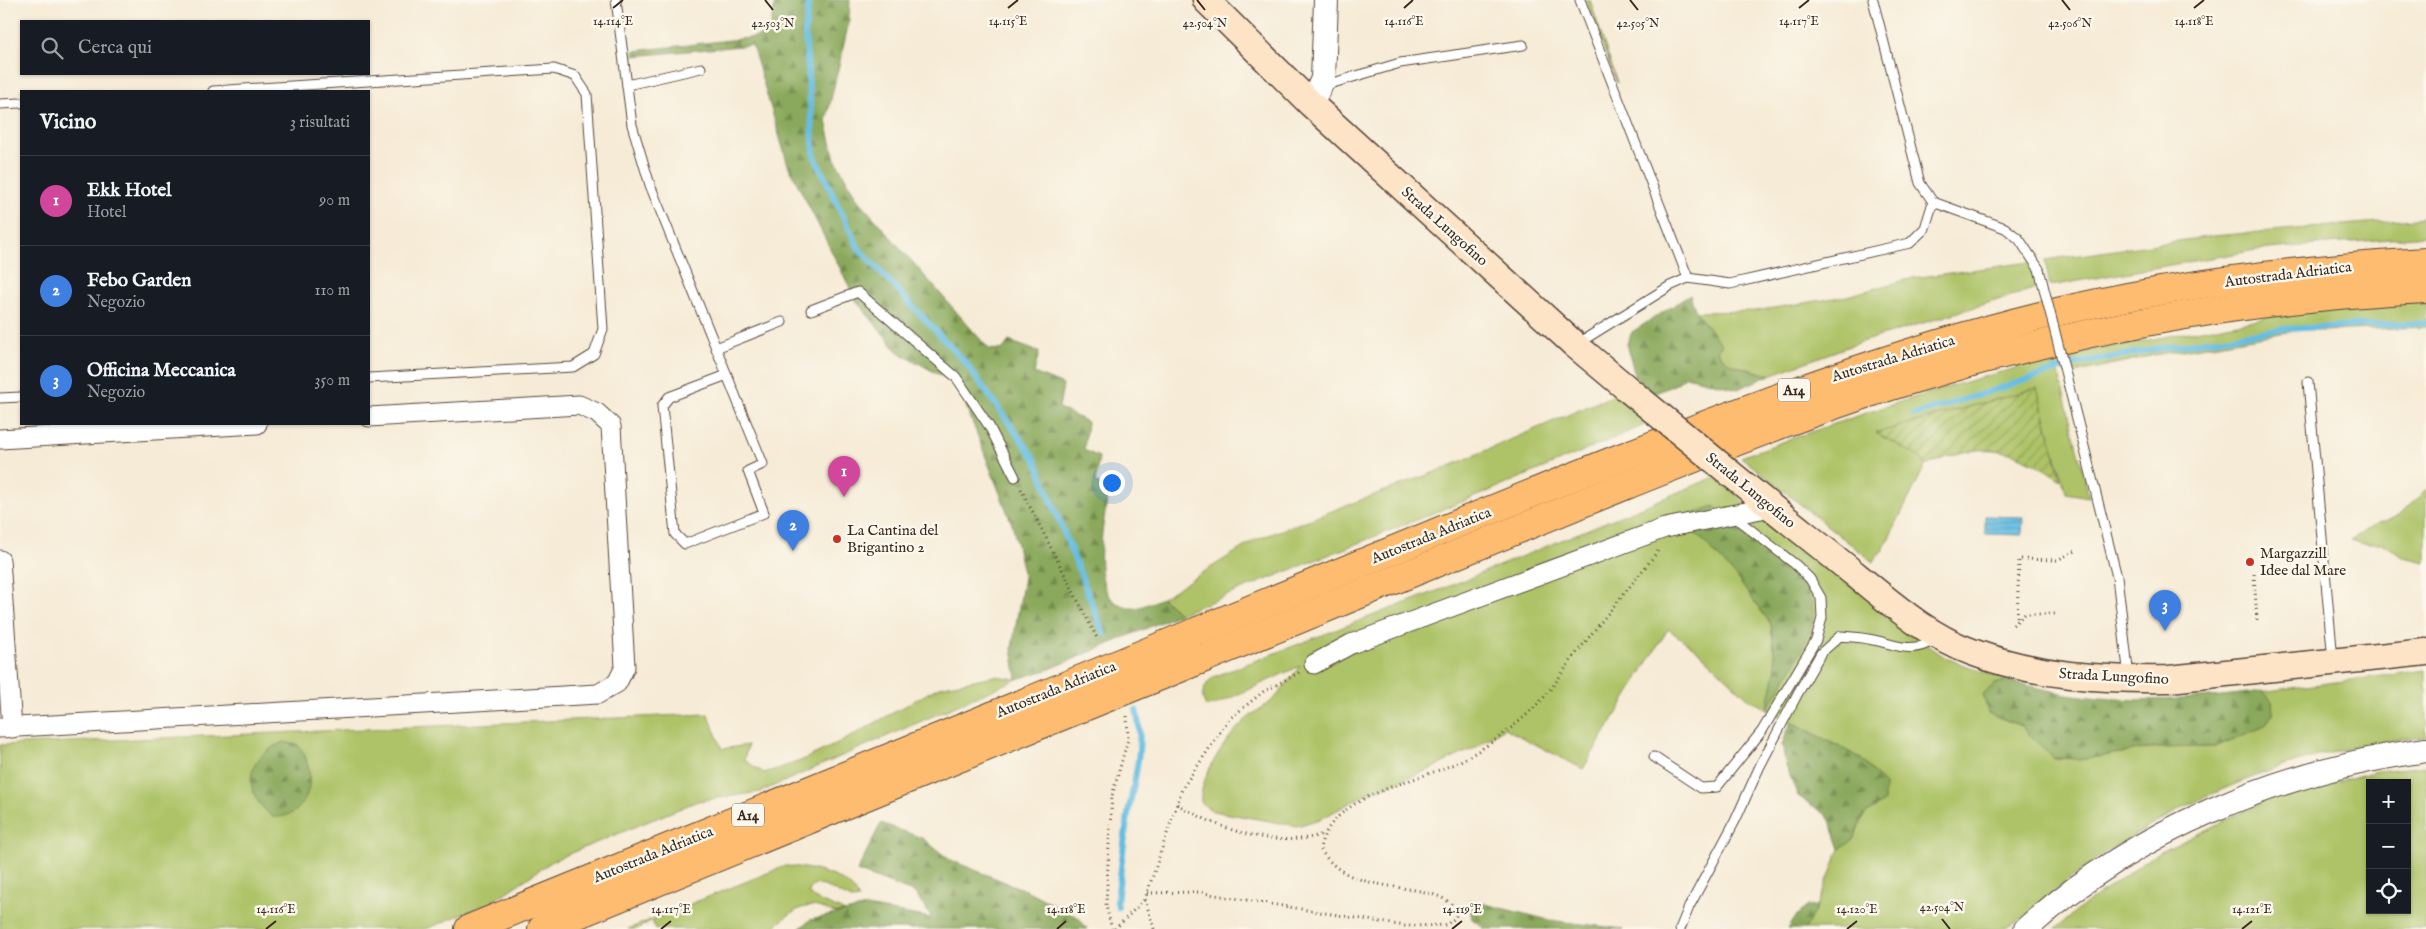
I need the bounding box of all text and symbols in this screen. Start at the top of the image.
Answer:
text: 14.114°E [593,14,633,29]
text: 14.115°E [989,14,1027,29]
text: 14.116°E [1384,14,1424,29]
text: 14.117°E [1779,14,1819,29]
text: 14.118°E [2175,14,2213,29]
text: 42.503°N [752,16,795,31]
text: 42.504°N [1183,16,1228,31]
text: 42.505°N [1617,16,1660,31]
text: 42.506°N [2048,16,2092,31]
search box [20,20,370,75]
icon: search [38,34,66,62]
text: Cerca qui [78,36,152,60]
text: Vicino [40,109,96,136]
text: 3 risultati [290,113,350,133]
text: Ekk Hotel [87,179,171,203]
street label: Strada Lungofino [1397,183,1492,270]
text: 1 [53,191,59,211]
text: 90 m [319,191,350,211]
text: Hotel [87,203,126,223]
street label: Autostrada Adriatica [2223,257,2353,292]
text: Febo Garden [87,269,191,293]
text: 2 [52,281,60,301]
text: 110 m [314,281,350,301]
text: Negozio [87,293,145,313]
street label: Autostrada Adriatica [1828,331,1957,386]
text: Officina Meccanica [87,359,236,383]
text: 3 [53,371,59,391]
text: 350 m [315,371,350,391]
road number: A14 [1778,378,1810,402]
text: Negozio [87,383,145,403]
street label: Strada Lungofino [1702,448,1799,532]
pin: 1 [828,456,860,497]
your location [1099,470,1125,496]
street label: Autostrada Adriatica [1368,503,1494,569]
pin: 2 [777,510,809,551]
place label: La Cantina del Brigantino 2 [847,521,939,557]
marker: La Cantina del Brigantino 2 [831,533,843,545]
place label: Margazzill Idee dal Mare [2260,544,2346,580]
marker: Margazzill Idee dal Mare [2244,556,2256,568]
pin: 3 [2149,590,2181,631]
street label: Autostrada Adriatica [993,657,1119,723]
street label: Strada Lungofino [2059,664,2169,689]
map controls [2366,779,2411,914]
button: + [2366,779,2411,824]
road number: A14 [732,804,764,826]
street label: Autostrada Adriatica [590,822,716,888]
button: − [2366,824,2411,869]
button: locate [2366,869,2411,914]
text: 42.504°N [1920,900,1965,915]
text: 14.116°E [256,902,296,917]
text: 14.117°E [651,902,691,917]
text: 14.118°E [1047,902,1085,917]
text: 14.119°E [1442,902,1482,917]
text: 14.120°E [1836,902,1878,917]
text: 14.121°E [2232,902,2272,917]

